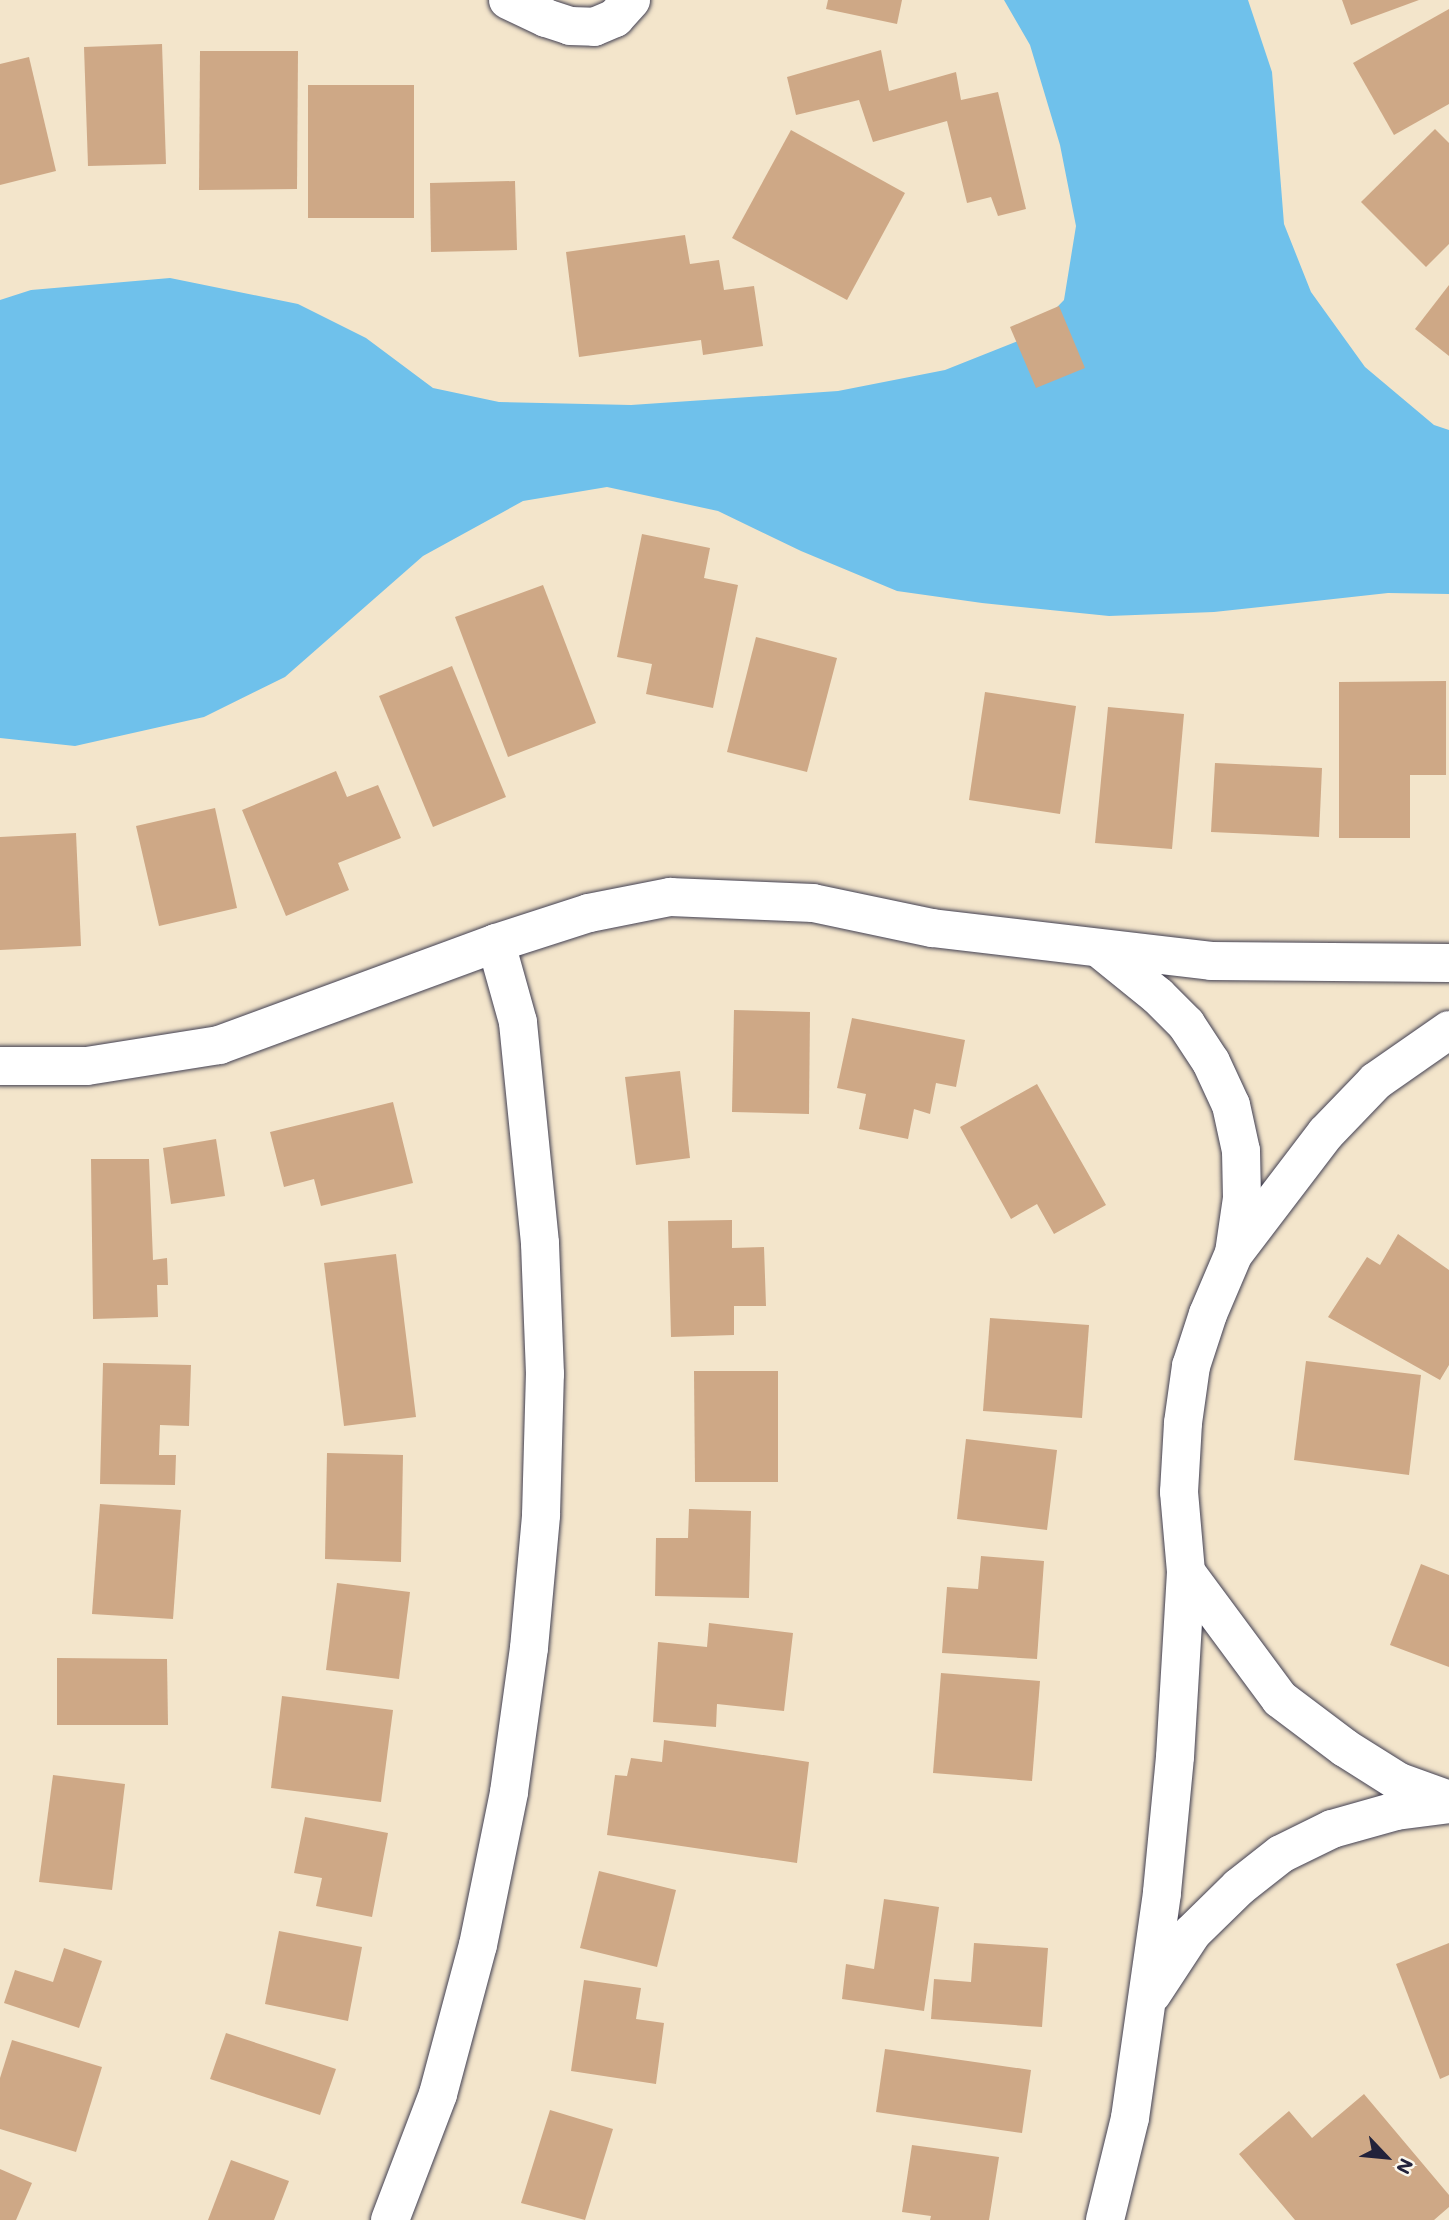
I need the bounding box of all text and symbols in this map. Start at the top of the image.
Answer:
north arrow [1351,2122,1421,2192]
text: N [1391,2154,1420,2178]

